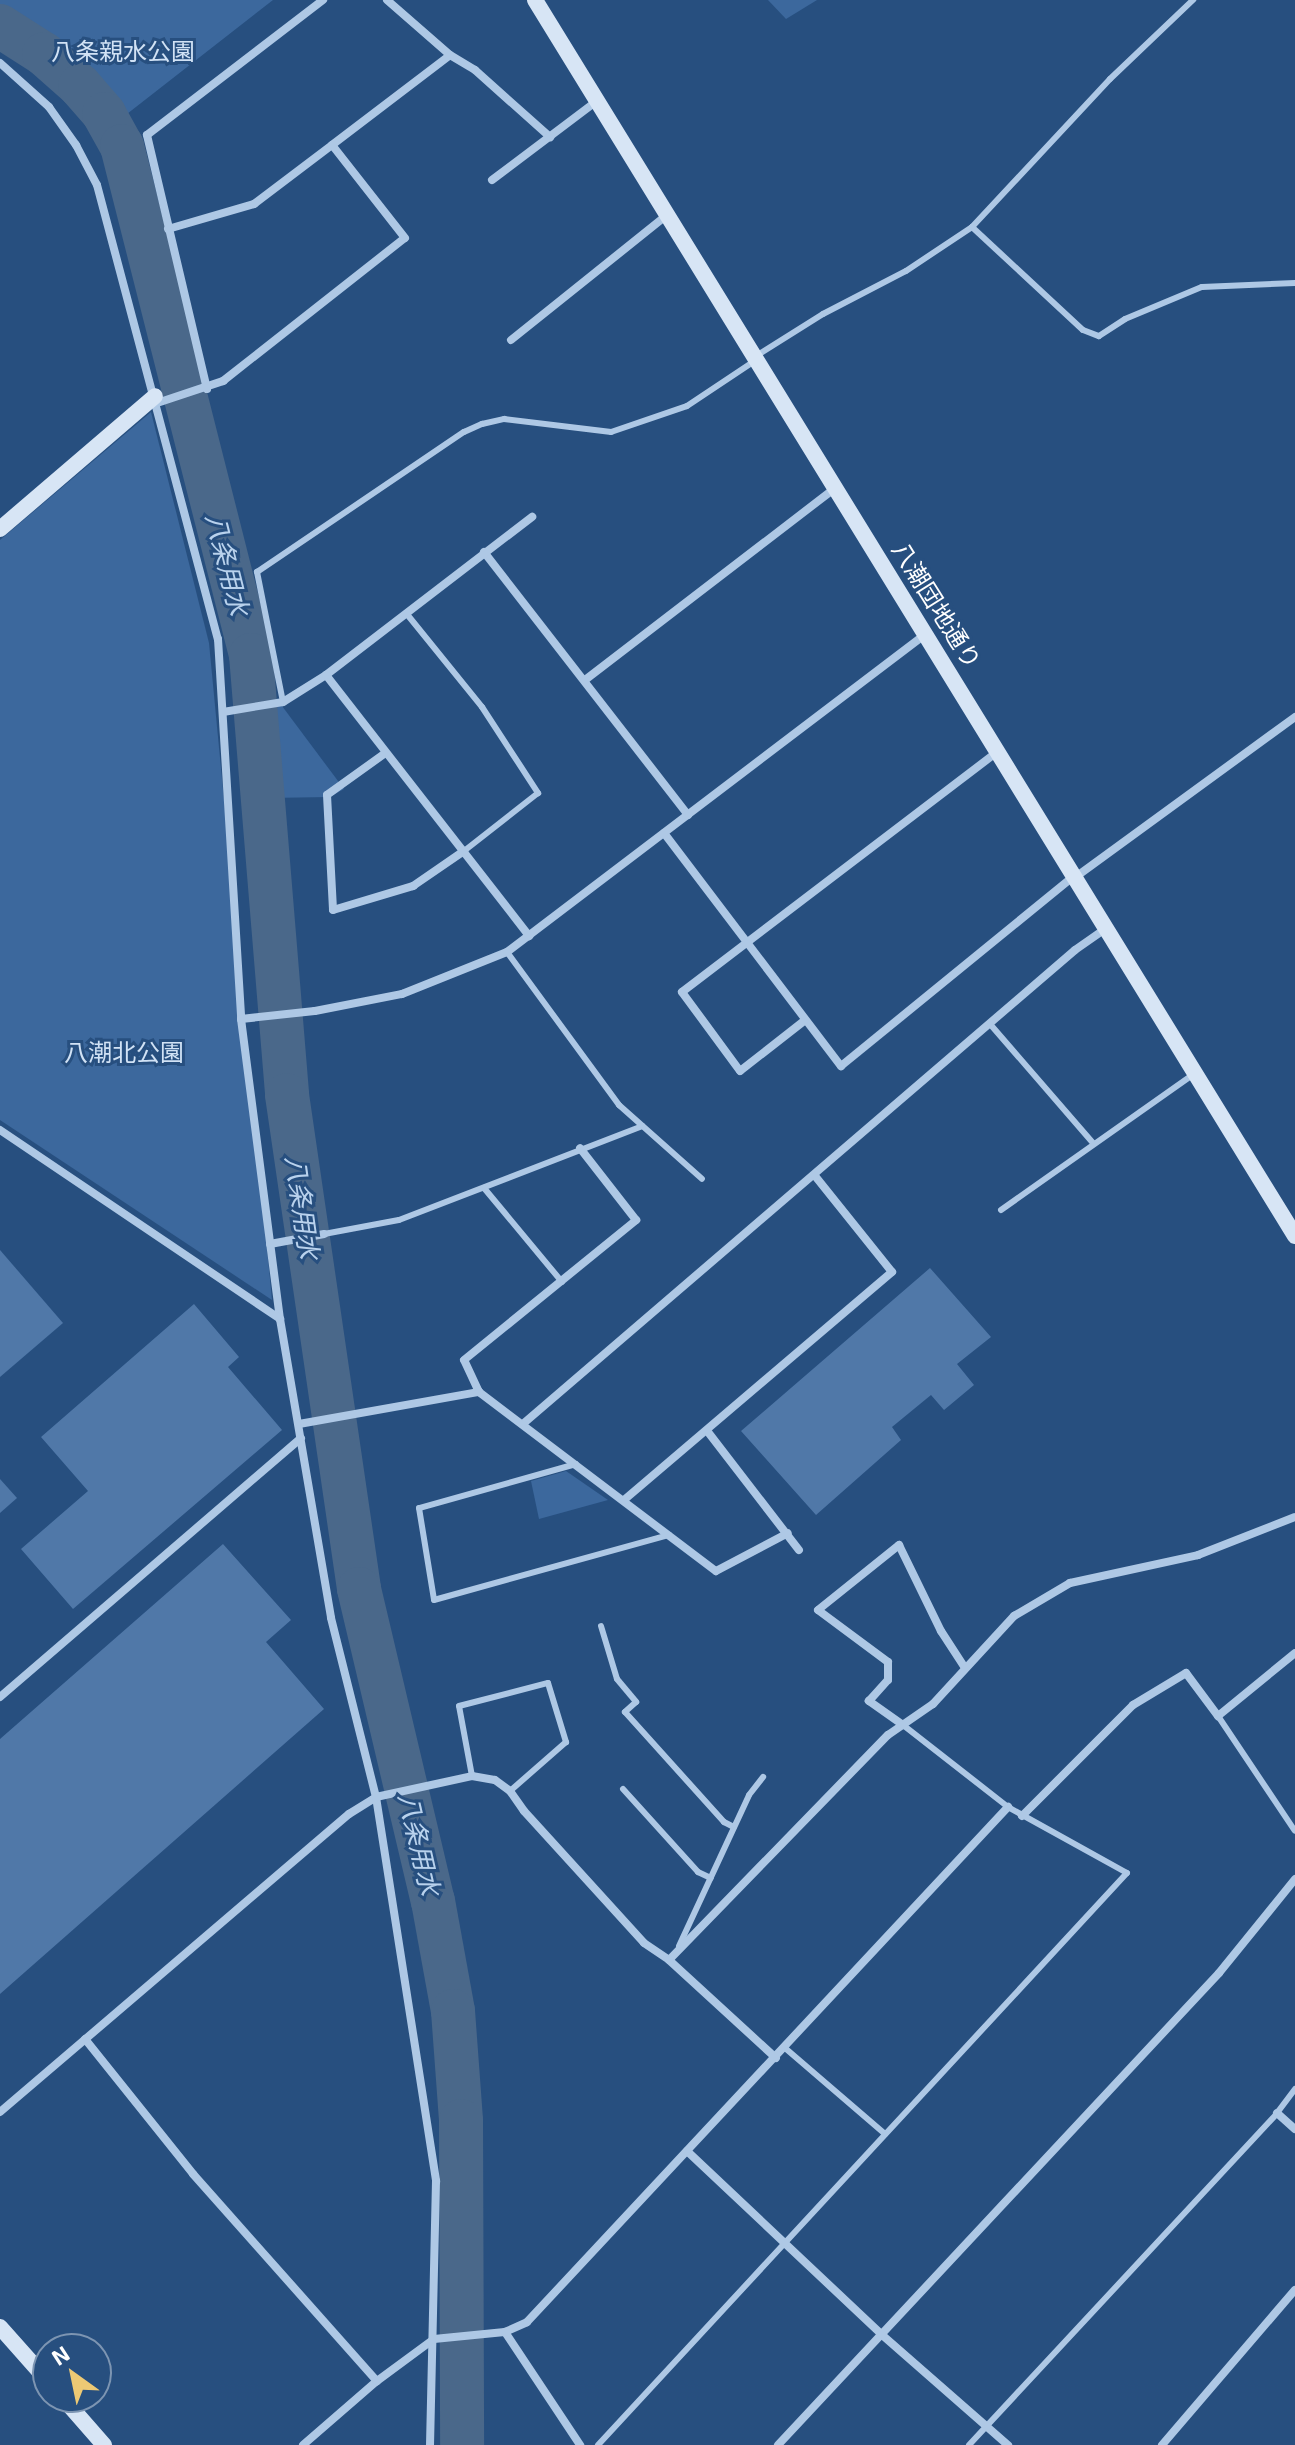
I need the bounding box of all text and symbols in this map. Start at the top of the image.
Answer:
park label: 八条親水公園 [51,37,195,65]
water label: 八条用水 [200,510,256,618]
street label: 八潮団地通り [887,536,987,674]
park label: 八潮北公園 [64,1038,184,1066]
water label: 八条用水 [280,1153,326,1261]
water label: 八条用水 [393,1790,447,1898]
north arrow [32,2333,112,2413]
text: N [46,2339,74,2370]

